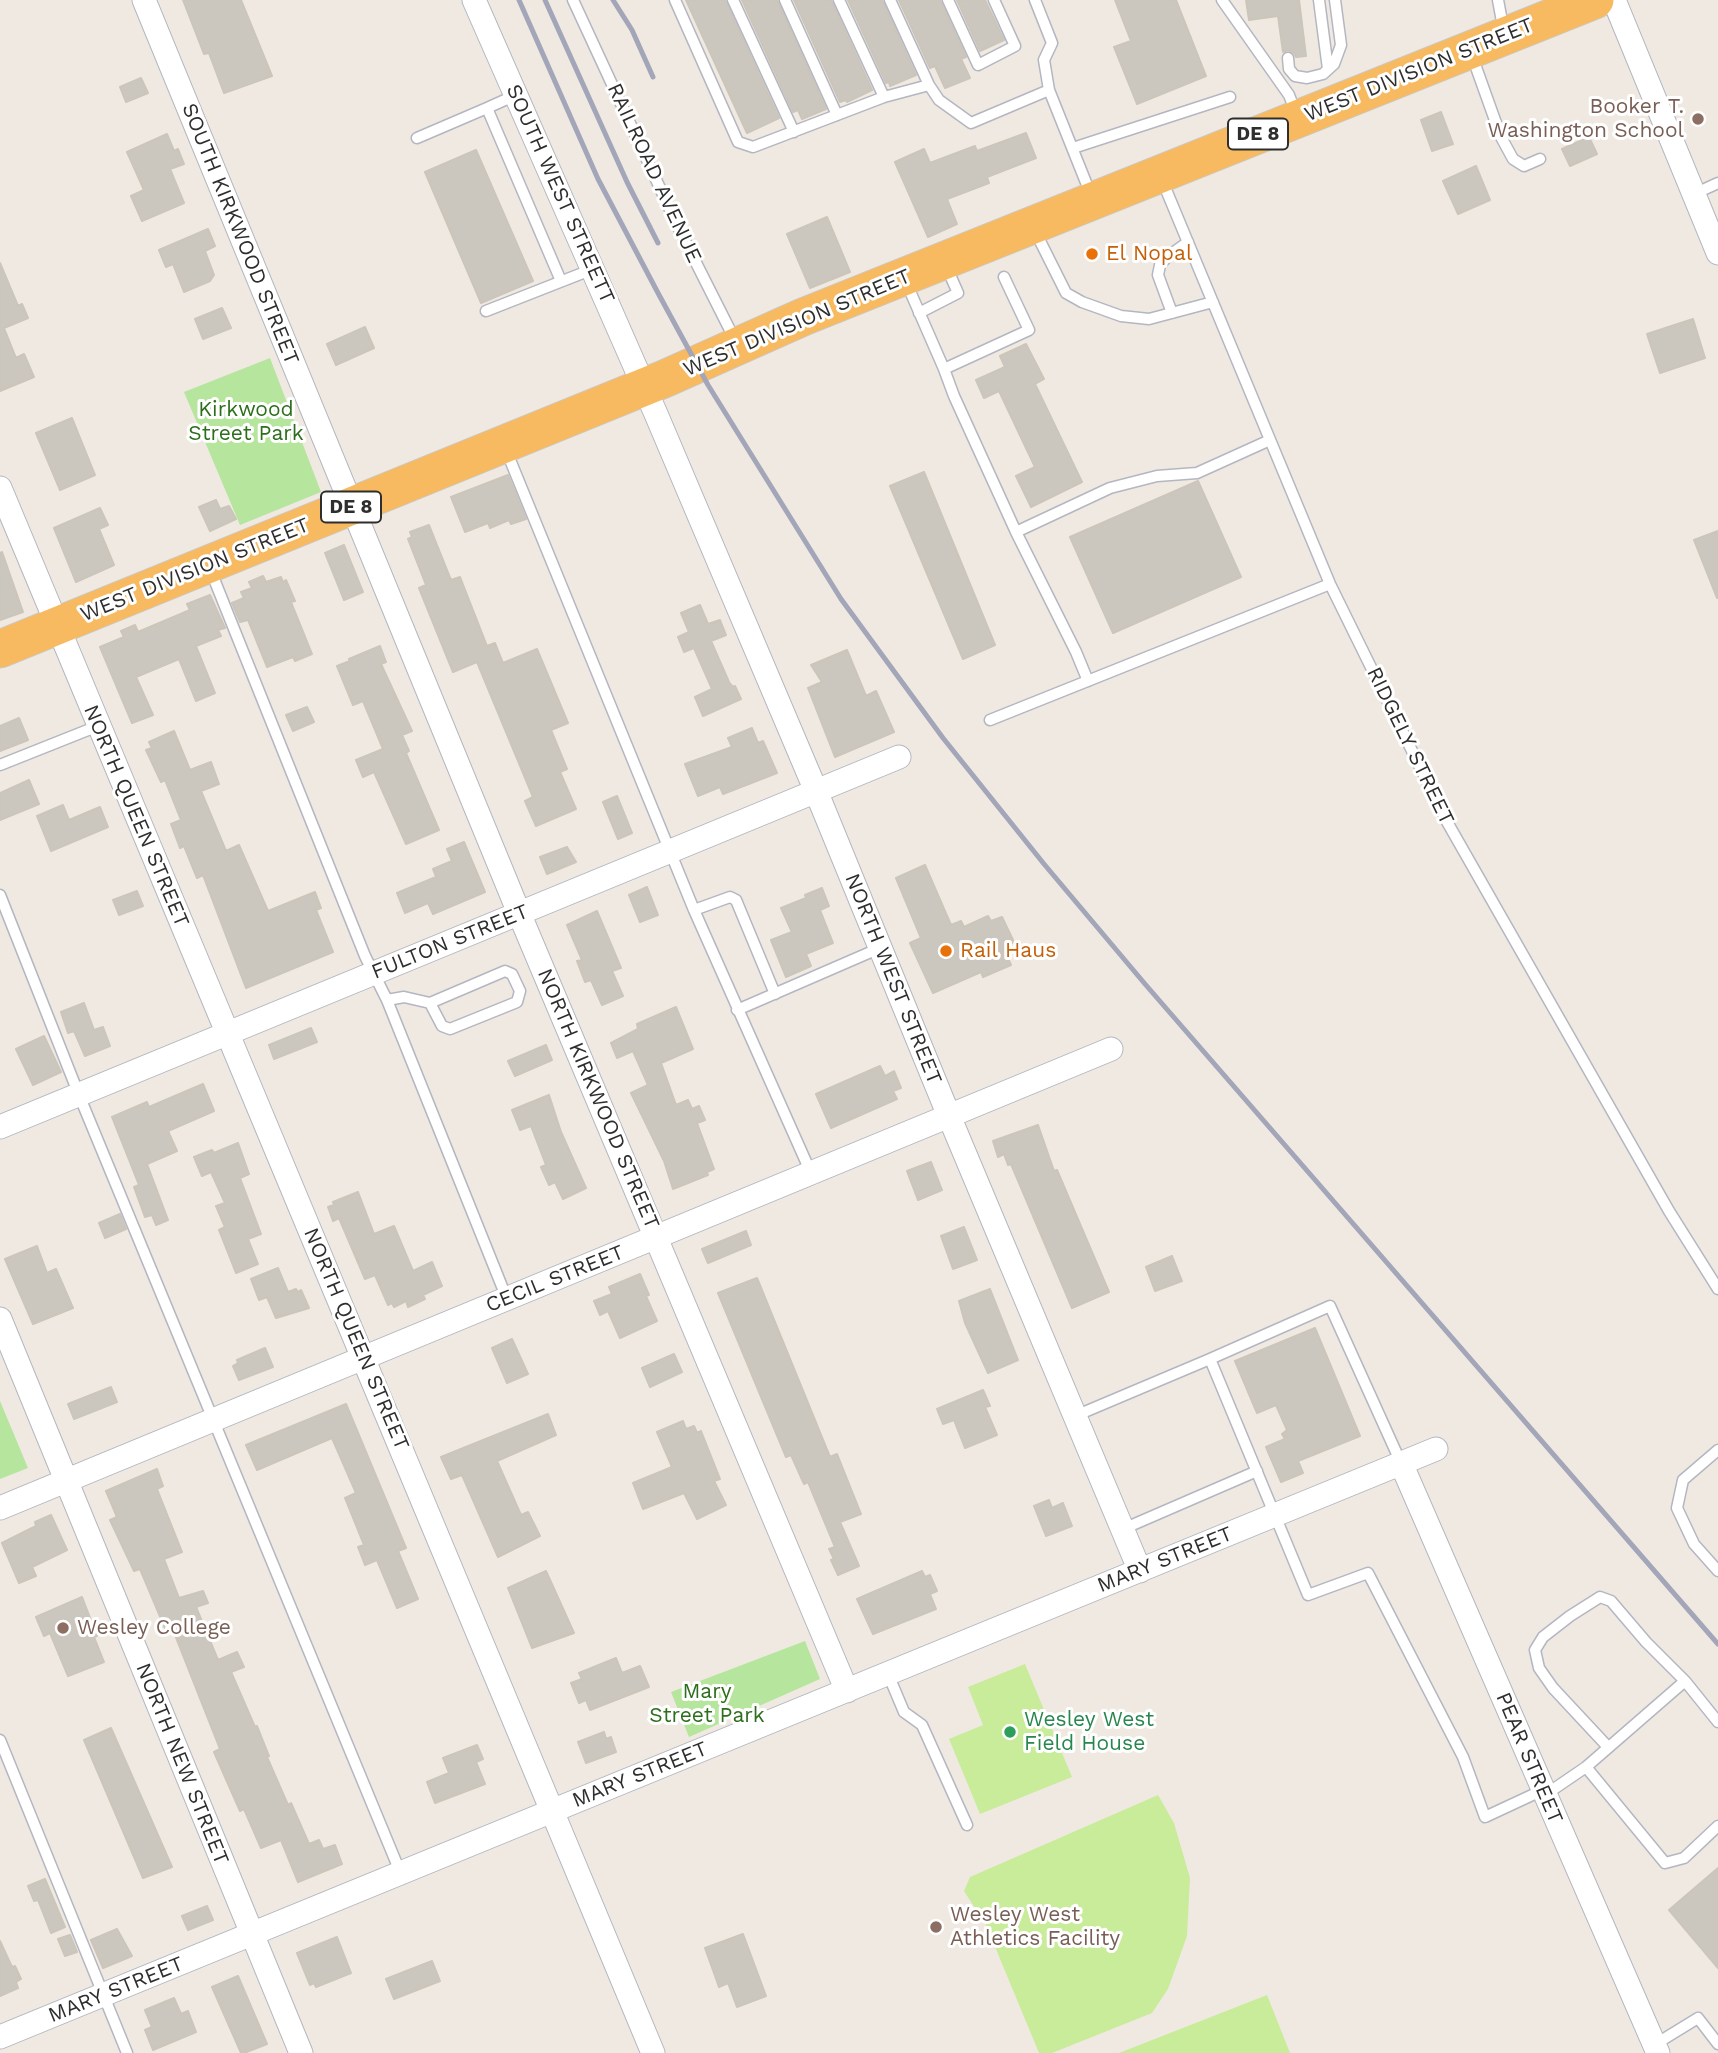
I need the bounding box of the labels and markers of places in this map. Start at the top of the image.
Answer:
place label: Booker T. Washington School [1488,94,1684,144]
marker: Booker T. Washington School [1690,111,1706,127]
place label: El Nopal [1106,241,1192,267]
marker: El Nopal [1084,246,1100,262]
place label: Rail Haus [960,938,1056,964]
marker: Rail Haus [938,943,954,959]
place label: Wesley College [77,1615,231,1641]
marker: Wesley College [55,1620,71,1636]
place label: Wesley West Field House [1024,1707,1154,1757]
marker: Wesley West Field House [1002,1724,1018,1740]
place label: Wesley West Athletics Facility [950,1902,1120,1952]
marker: Wesley West Athletics Facility [928,1919,944,1935]

